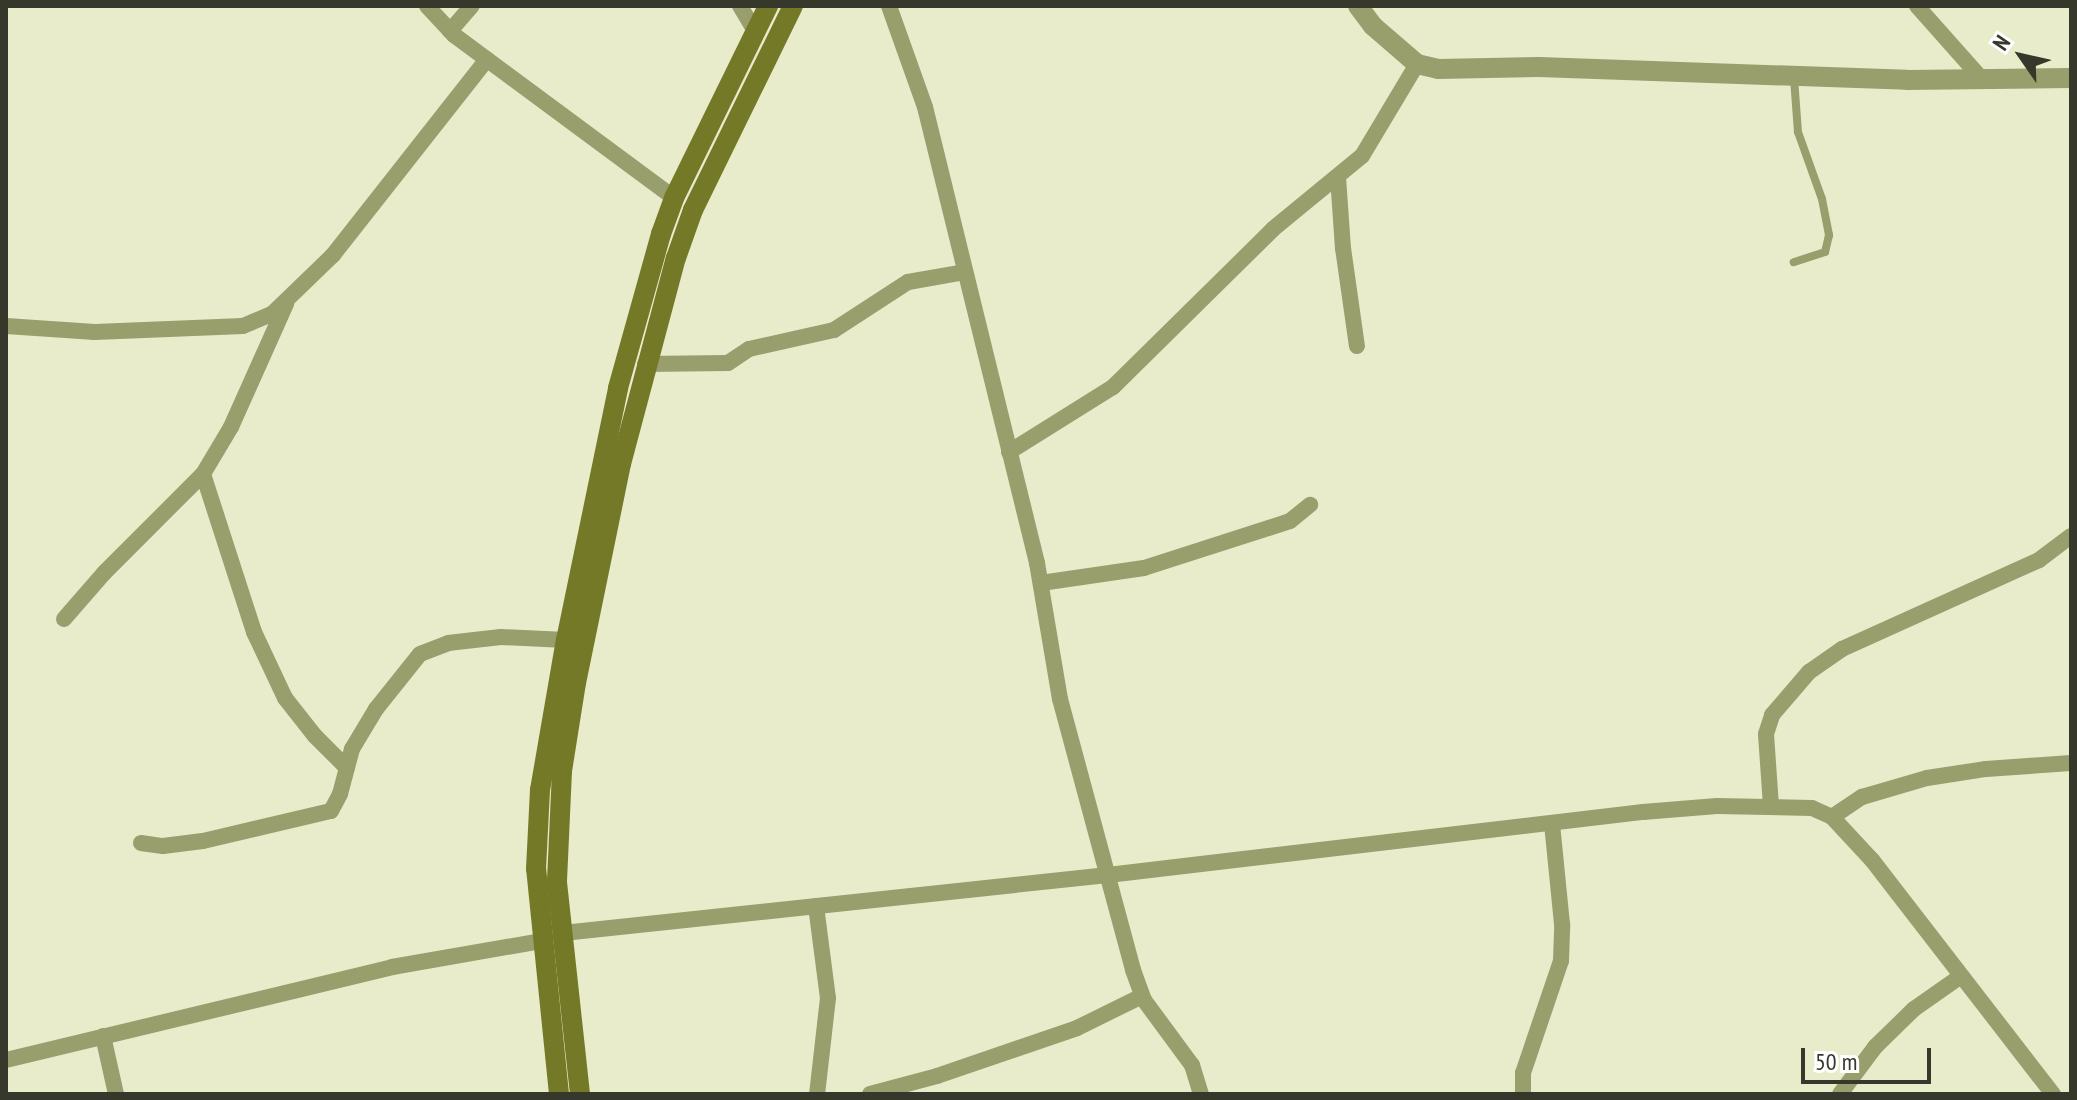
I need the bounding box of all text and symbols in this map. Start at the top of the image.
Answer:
north arrow [1981,16,2061,96]
text: N [1986,30,2016,55]
scale bar [1805,1032,1935,1082]
text: 50 m [1815,1046,1857,1077]

